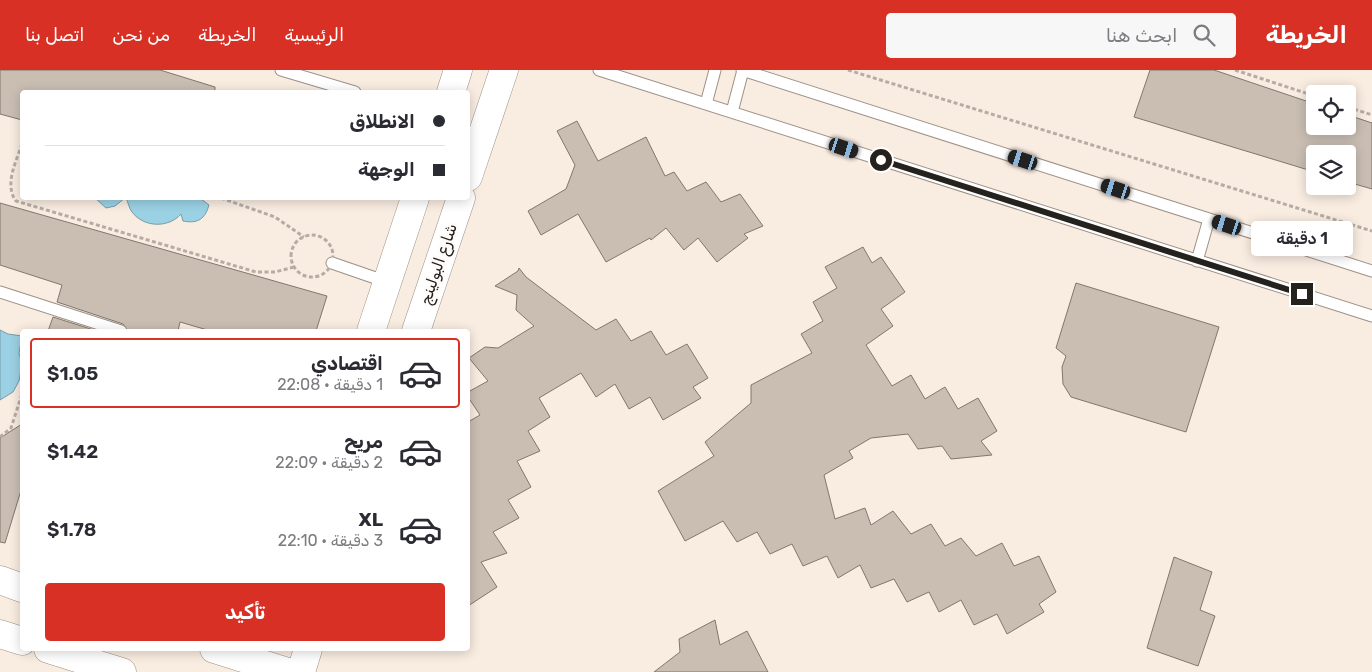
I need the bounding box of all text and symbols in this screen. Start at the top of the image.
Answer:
search box [886,13,1236,58]
icon: search [1190,21,1218,49]
text: الخريطة [1266,21,1347,49]
text: اتصل بنا [25,24,84,46]
text: من نحن [112,24,170,46]
text: الخريطة [198,24,256,46]
text: الرئيسية [284,24,344,46]
text: ابحث هنا [1106,24,1178,47]
map controls [1306,85,1356,195]
button: locate [1306,85,1356,135]
text: الانطلاق [349,110,415,133]
car [827,136,860,160]
button: layers [1306,145,1356,195]
car [1006,148,1039,172]
route start [870,149,892,171]
text: الوجهة [358,158,415,181]
car [1099,177,1132,201]
car [1210,213,1243,237]
street label: شارع البولينج [415,221,463,308]
callout: 1 دقيقة [1251,222,1353,256]
text: 1 دقيقة [1276,229,1328,248]
route end [1291,283,1313,305]
icon: car [398,351,443,396]
text: اقتصادي [311,352,383,375]
text: $1.05 [47,362,98,385]
text: 1 دقيقة · 22:08 [277,375,383,394]
icon: car [398,429,443,474]
text: مريح [344,430,383,453]
text: $1.42 [47,440,98,463]
text: 2 دقيقة · 22:09 [275,453,383,472]
icon: car [398,507,443,552]
text: XL [359,508,383,531]
text: $1.78 [47,518,96,541]
text: 3 دقيقة · 22:10 [278,531,383,550]
button: تأكيد [45,583,445,641]

